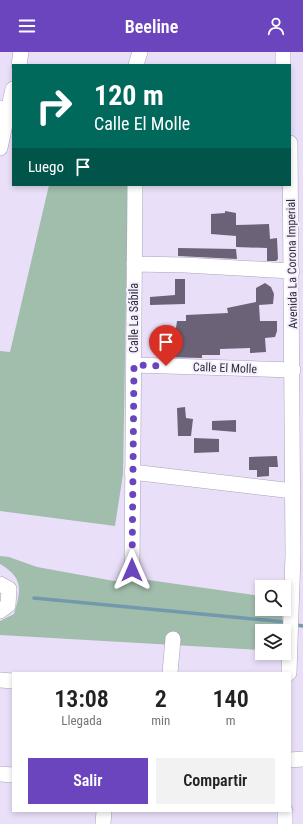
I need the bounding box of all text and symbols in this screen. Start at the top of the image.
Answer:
icon: menu [16,15,38,37]
icon: person [265,15,287,37]
text: Beeline [125,16,178,37]
text: 120 m [94,79,164,112]
icon: right [28,80,80,132]
text: Calle El Molle [94,113,190,134]
icon: arrive [72,156,94,178]
text: Luego [28,158,64,176]
street label: Avenida La Corona Imperial [284,199,300,329]
street label: Calle La Sábila [127,283,141,353]
pin [149,325,183,366]
icon: arrive [155,331,177,353]
street label: Calle El Molle [193,360,258,376]
position arrow [111,549,153,591]
map controls [255,580,291,660]
button: search [255,580,291,616]
button: layers [255,624,291,660]
text: 13:08 [54,685,109,713]
text: 2 [155,685,167,713]
text: 140 [213,685,249,713]
text: Llegada [61,713,102,728]
text: min [151,713,170,728]
text: m [226,713,236,728]
button: Salir [28,758,148,804]
button: Compartir [156,758,275,804]

